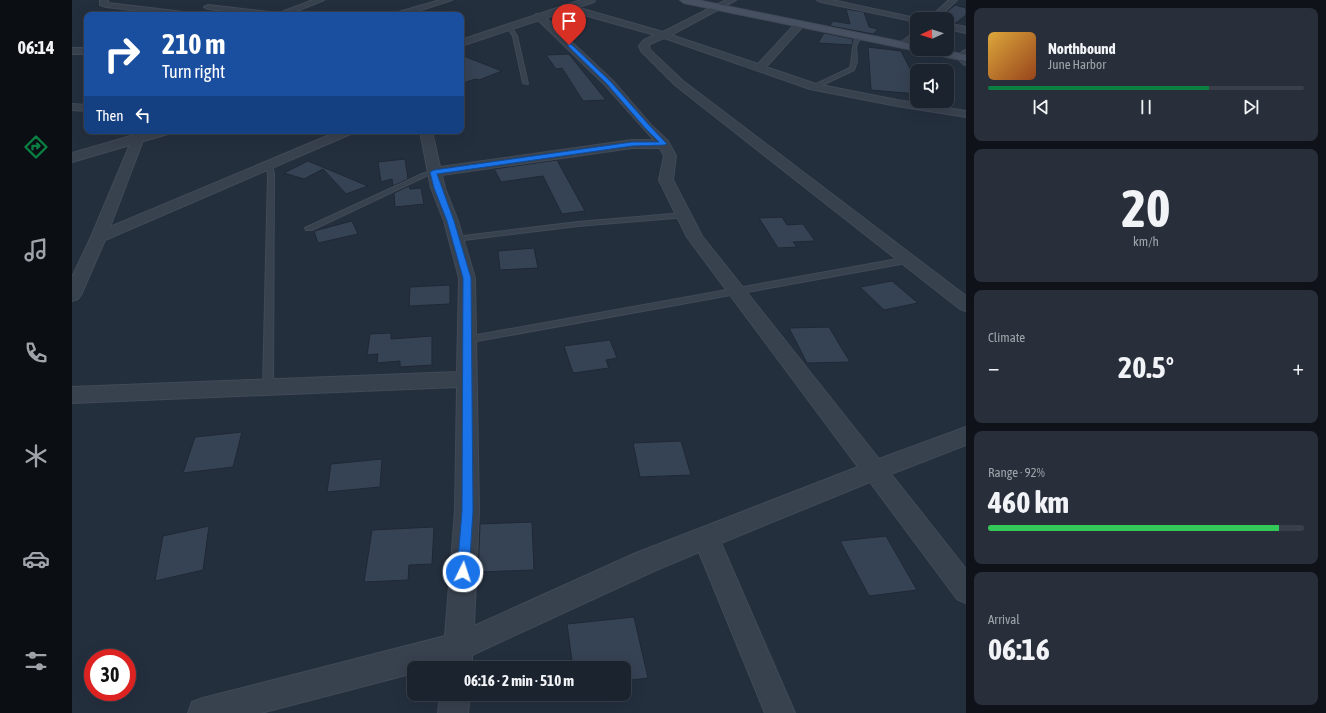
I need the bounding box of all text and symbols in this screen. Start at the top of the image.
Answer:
pin [552,4,586,45]
icon: arrive [558,10,580,32]
north arrow [910,12,954,56]
map controls [910,12,954,108]
icon: right [96,28,148,80]
text: 210 m [162,28,225,60]
text: 06:14 [17,37,55,58]
text: Northbound [1048,40,1116,57]
text: June Harbor [1048,57,1106,72]
text: Turn right [162,61,225,82]
button: sound [910,64,954,108]
icon: previous [1030,96,1052,118]
icon: pause [1135,96,1157,118]
icon: next [1240,96,1262,118]
icon: left [132,104,154,126]
text: Then [96,107,124,124]
icon: directions [22,133,50,161]
text: 20 [1122,178,1170,238]
text: km/h [1133,234,1159,249]
icon: music [22,236,50,264]
text: Climate [988,330,1025,345]
icon: phone [22,339,50,367]
text: 20.5° [1118,350,1174,384]
text: − [988,354,999,380]
text: + [1293,354,1304,380]
icon: climate [22,442,50,470]
text: Range · 92% [988,465,1045,480]
text: 460 km [988,485,1069,519]
icon: car [22,545,50,573]
position arrow [442,551,484,593]
text: Arrival [988,612,1020,627]
text: 06:16 [988,632,1050,666]
icon: filters [22,647,50,675]
speed limit sign: 30 [84,649,136,701]
text: 06:16 · 2 min · 510 m [464,672,574,689]

